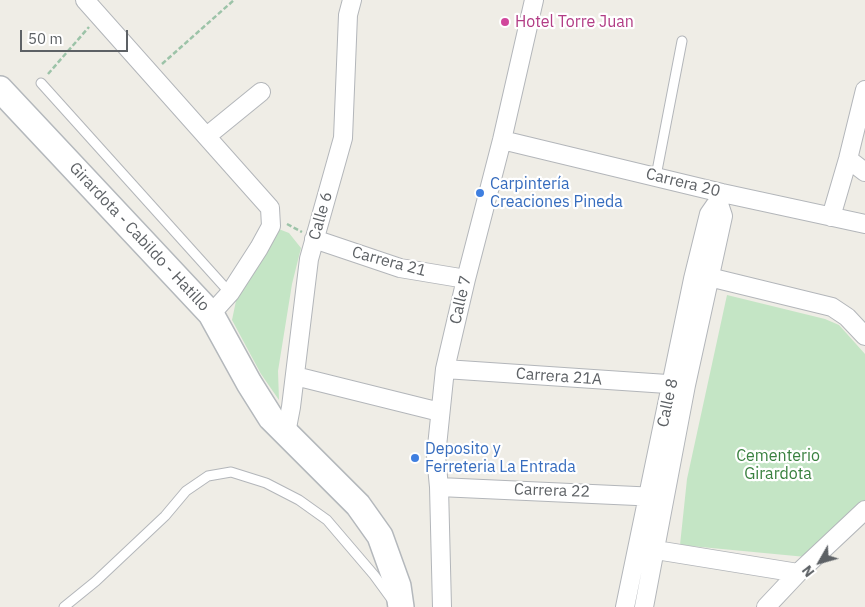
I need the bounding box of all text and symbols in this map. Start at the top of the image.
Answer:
place label: Hotel Torre Juan [515,12,634,32]
marker: Hotel Torre Juan [499,16,511,28]
scale bar [22,20,130,52]
text: 50 m [28,29,63,48]
street label: Girardota - Cabildo - Hatillo [65,158,213,316]
street label: Carrera 20 [644,164,722,202]
place label: Carpintería Creaciones Pineda [490,174,623,212]
marker: Carpintería Creaciones Pineda [474,187,486,199]
street label: Calle 6 [305,190,337,242]
street label: Carrera 21 [350,243,428,281]
street label: Calle 7 [446,274,476,326]
street label: Carrera 21A [515,364,603,390]
street label: Calle 8 [653,377,683,429]
place label: Deposito y Ferreteria La Entrada [425,439,576,477]
park label: Cementerio Girardota [736,446,820,484]
marker: Deposito y Ferreteria La Entrada [409,452,421,464]
street label: Carrera 22 [514,480,590,502]
north arrow [795,537,845,587]
text: N [798,562,818,581]

